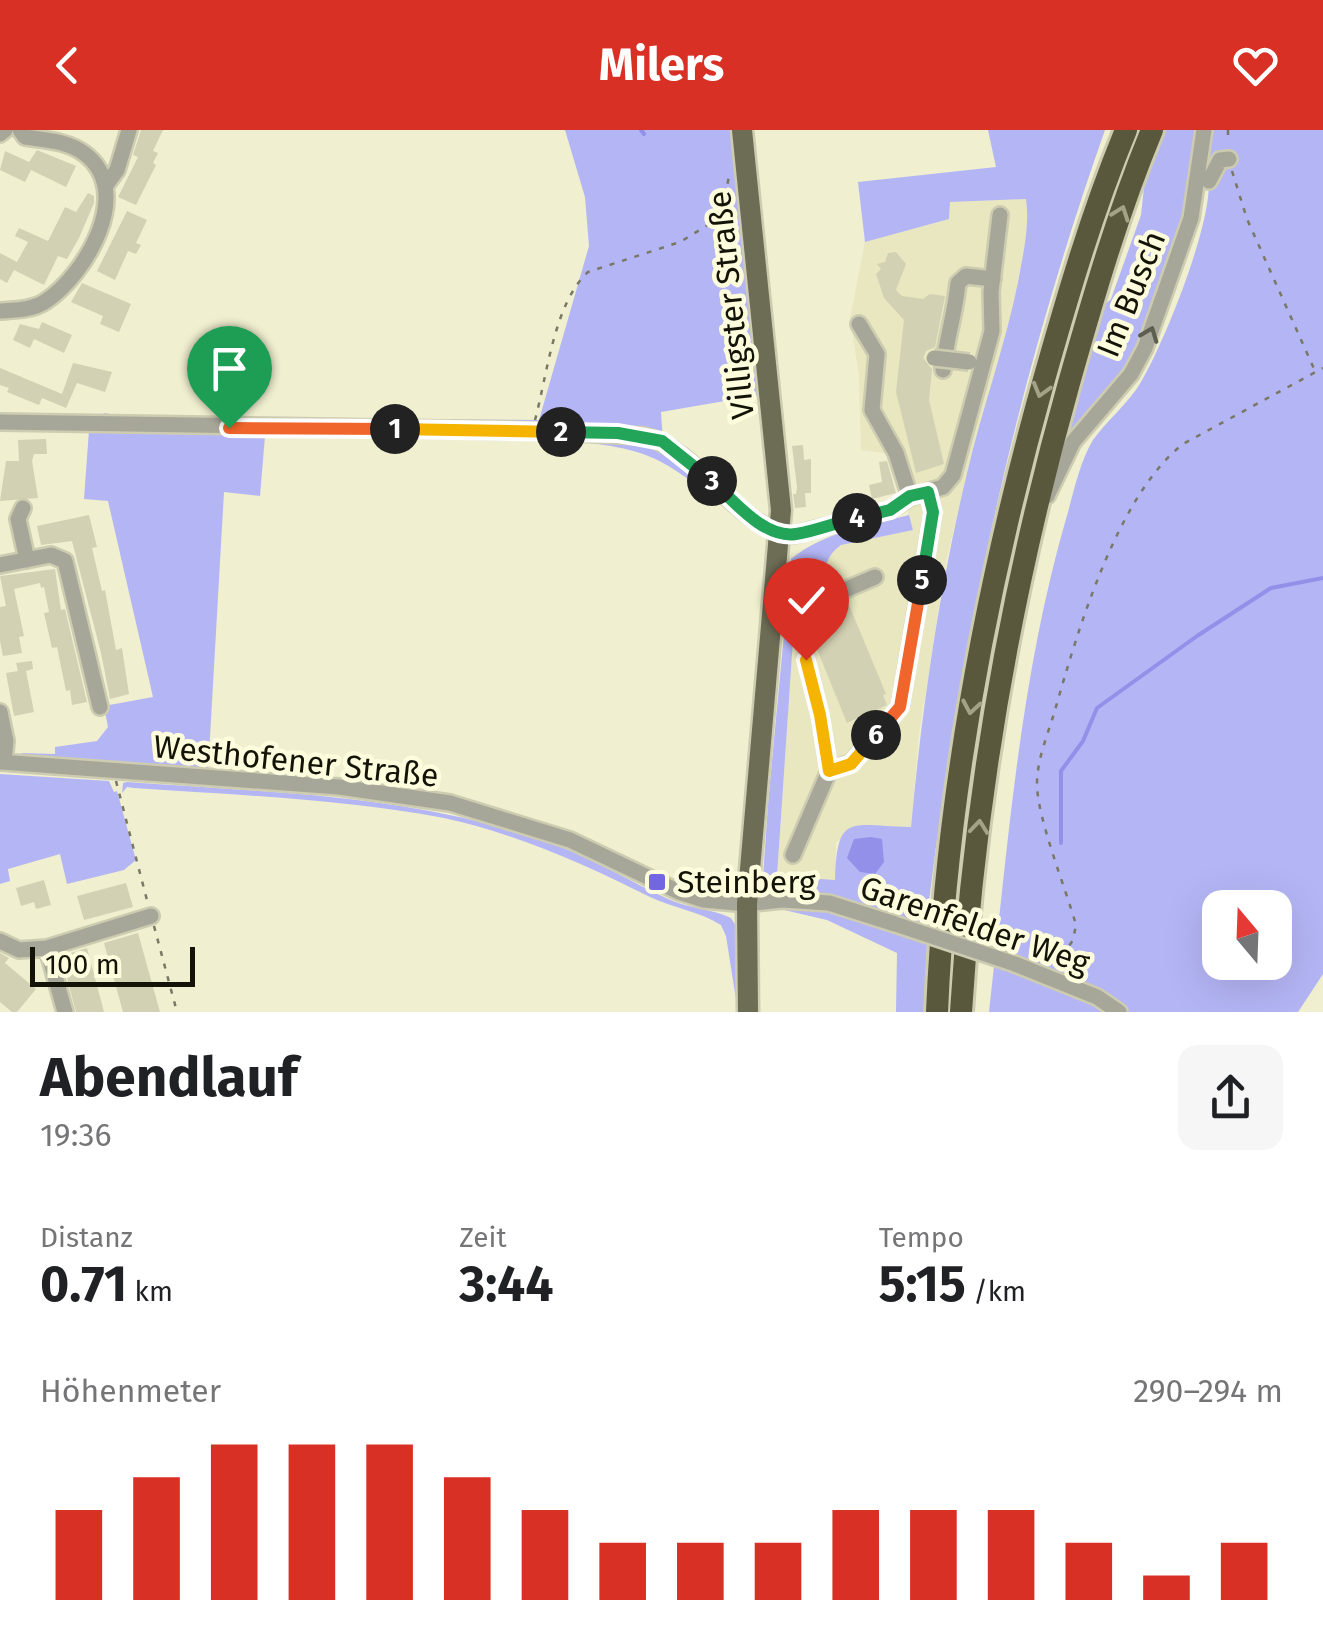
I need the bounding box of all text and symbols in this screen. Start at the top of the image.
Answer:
icon: back [40,38,95,93]
text: Milers [599,38,724,92]
icon: heart [1228,38,1283,93]
street label: Villigster Straße [700,189,762,421]
one-way arrow [1109,205,1130,222]
street label: Im Busch [1089,225,1173,363]
pin [187,326,272,429]
one-way arrow [1138,326,1158,344]
icon: arrive [202,341,257,396]
one-way arrow [1032,380,1053,398]
pin: 1 [370,404,420,454]
pin: 2 [536,407,586,457]
text: 1 [389,412,402,445]
text: 2 [554,415,568,448]
pin: 3 [687,456,737,506]
text: 3 [705,464,719,497]
pin: 4 [832,493,882,543]
text: 4 [849,501,865,534]
pin: 5 [897,555,947,605]
pin [764,558,849,661]
text: 5 [914,563,930,596]
icon: check [779,573,834,628]
one-way arrow [961,698,982,715]
pin: 6 [851,710,901,760]
text: 6 [868,718,884,751]
street label: Westhofener Straße [152,727,440,795]
one-way arrow [968,819,989,835]
place label: Steinberg [677,863,816,901]
street label: Garenfelder Weg [855,868,1095,982]
marker: Steinberg [646,871,668,893]
north arrow [1202,890,1292,980]
map controls [1202,890,1292,980]
scale bar [30,942,195,986]
text: 100 m [45,948,120,981]
text: Abendlauf [40,1045,298,1111]
button: share [1178,1045,1283,1150]
text: 19:36 [40,1116,112,1154]
text: Distanz [40,1221,133,1254]
text: Zeit [459,1221,507,1254]
text: Tempo [879,1221,964,1254]
text: 0.71 [40,1254,127,1314]
text: 3:44 [459,1254,554,1314]
text: 5:15 [879,1254,966,1314]
text: km [127,1275,173,1308]
text: /km [966,1275,1026,1308]
text: Höhenmeter [40,1372,221,1410]
text: 290–294 m [1133,1372,1283,1410]

